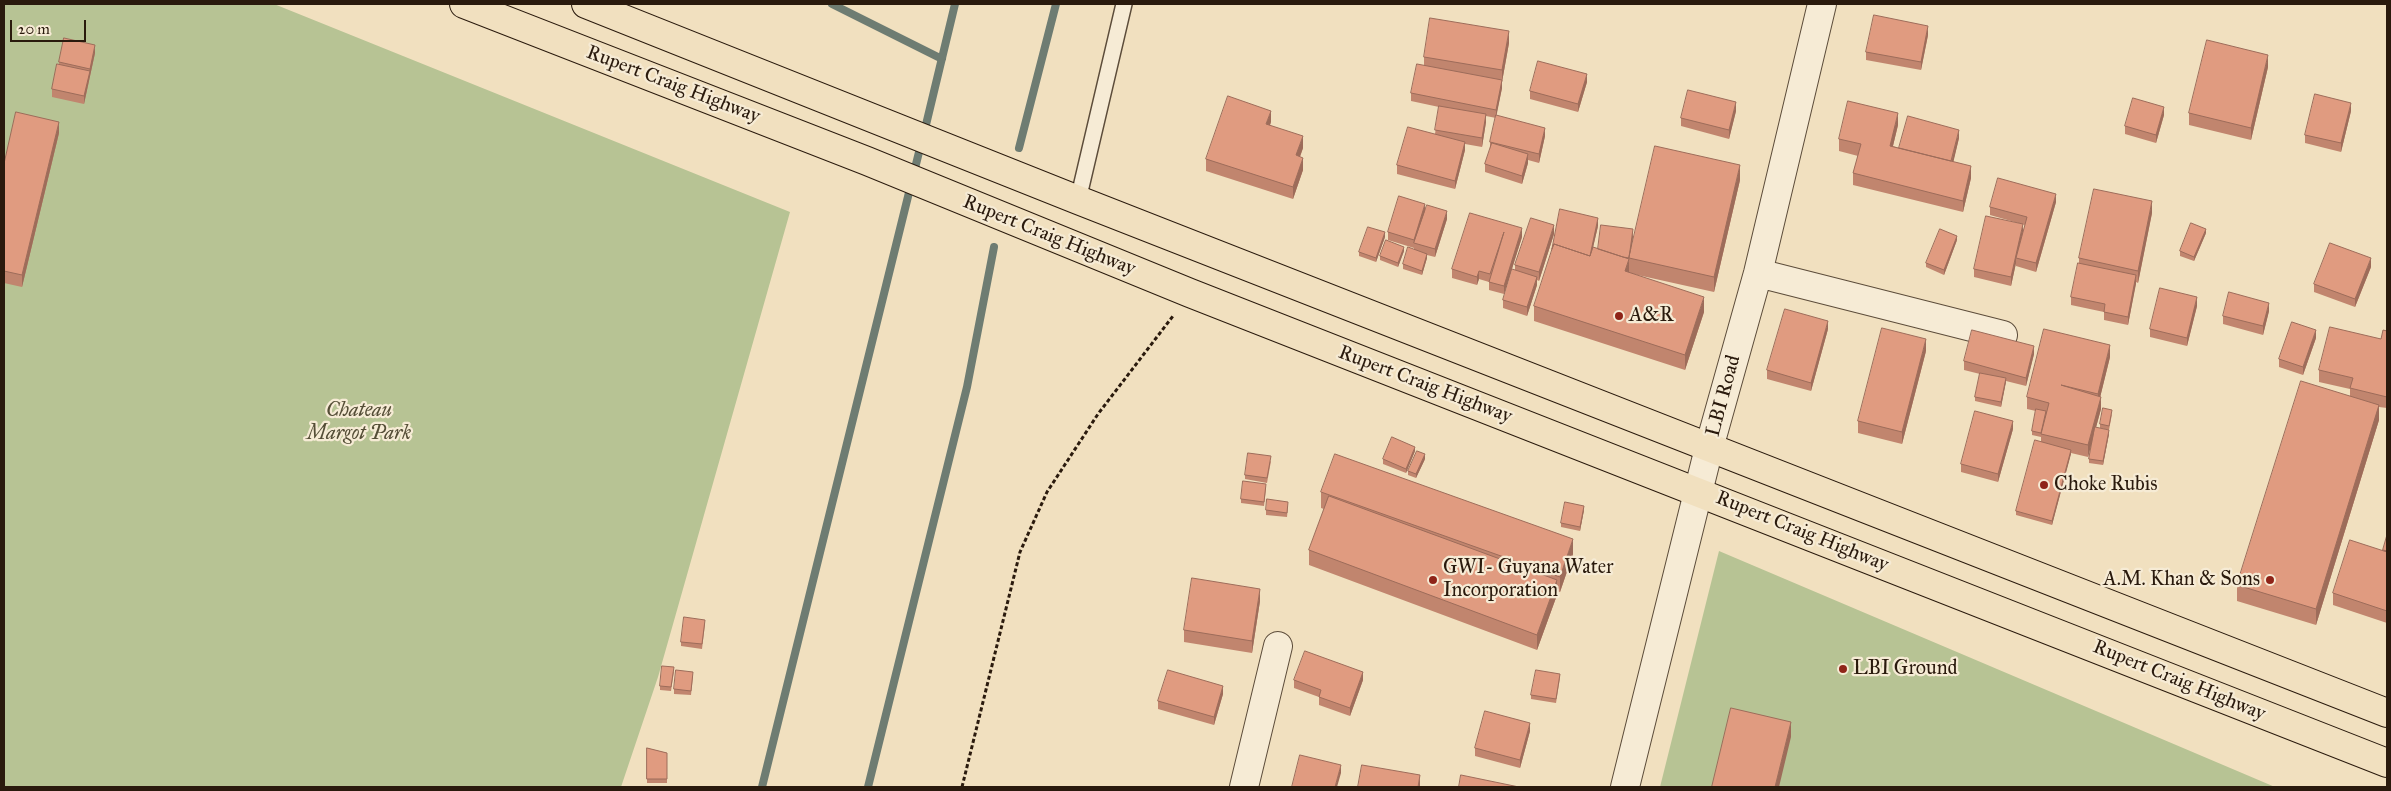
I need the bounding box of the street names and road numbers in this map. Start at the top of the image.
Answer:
street label: Rupert Craig Highway [583,41,763,129]
street label: Rupert Craig Highway [959,190,1139,282]
street label: Rupert Craig Highway [1335,341,1515,429]
street label: LBI Road [1702,353,1746,439]
street label: Rupert Craig Highway [1712,486,1892,578]
street label: Rupert Craig Highway [2089,635,2269,727]

